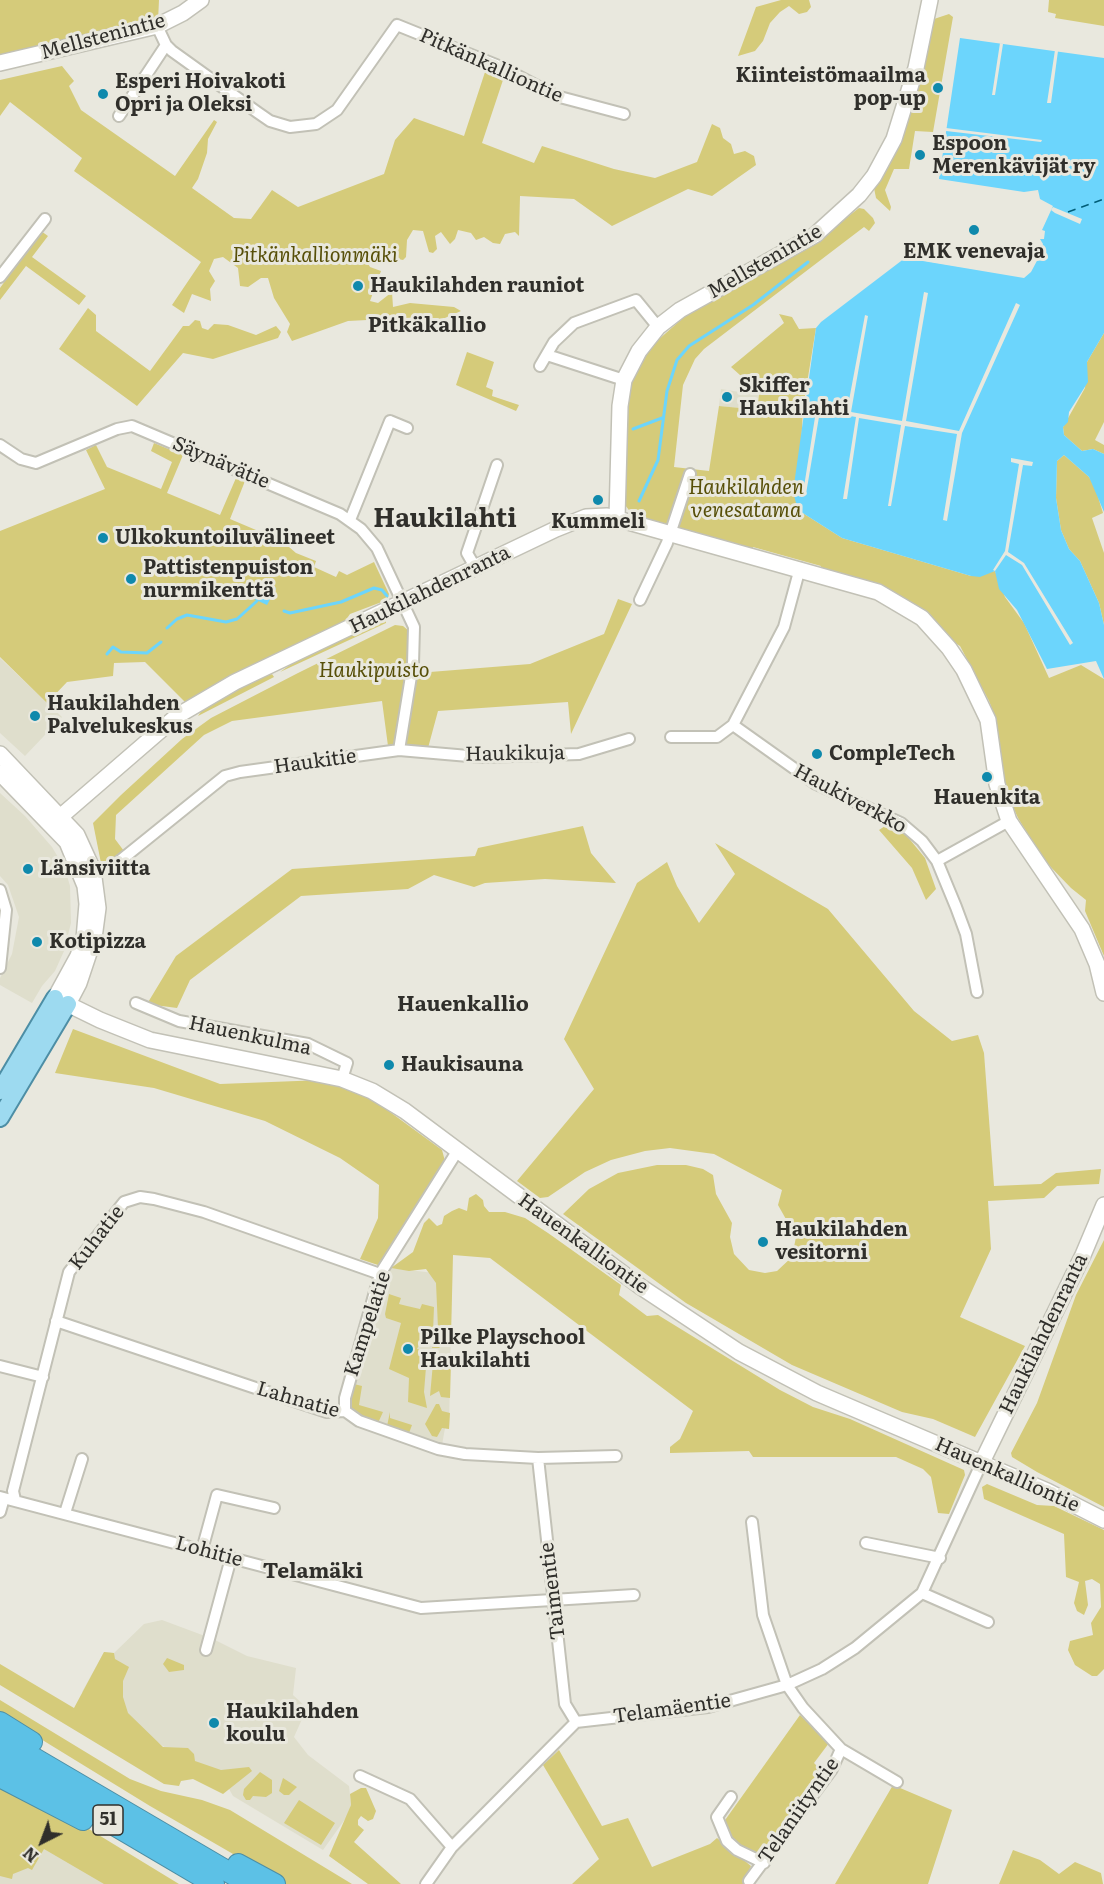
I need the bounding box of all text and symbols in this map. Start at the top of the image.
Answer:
street label: Mellstenintie [38,9,168,65]
street label: Pitkänkalliontie [416,24,566,108]
place label: Kiinteistömaailma pop-up [735,64,926,111]
place label: Esperi Hoivakoti Opri ja Oleksi [115,70,286,117]
marker: Kiinteistömaailma pop-up [931,81,945,95]
marker: Esperi Hoivakoti Opri ja Oleksi [96,87,110,101]
place label: Espoon Merenkävijät ry [932,132,1096,179]
marker: Espoon Merenkävijät ry [913,148,927,162]
street label: Mellstenintie [704,220,826,304]
marker: EMK venevaja [967,223,981,237]
place label: EMK venevaja [903,240,1045,264]
park label: Pitkänkallionmäki [232,244,398,268]
place label: Haukilahden rauniot [370,274,584,298]
marker: Haukilahden rauniot [351,279,365,293]
district label: Pitkäkallio [368,313,486,339]
place label: Skiffer Haukilahti [739,374,849,421]
marker: Skiffer Haukilahti [720,390,734,404]
street label: Säynävätie [169,432,273,494]
park label: Haukilahden venesatama [688,476,804,523]
marker: Kummeli [591,493,605,507]
district label: Haukilahti [373,503,517,535]
place label: Kummeli [551,510,645,534]
place label: Ulkokuntoiluvälineet [115,526,335,550]
marker: Ulkokuntoiluvälineet [96,531,110,545]
street label: Haukilahdenranta [346,541,514,639]
place label: Pattistenpuiston nurmikenttä [143,556,313,603]
marker: Pattistenpuiston nurmikenttä [124,572,138,586]
park label: Haukipuisto [319,659,429,683]
place label: Haukilahden Palvelukeskus [47,692,193,739]
marker: Haukilahden Palvelukeskus [28,709,42,723]
street label: Haukikuja [465,741,565,767]
place label: CompleTech [829,742,955,766]
street label: Haukitie [272,744,358,780]
marker: CompleTech [810,747,824,761]
street label: Haukiverkko [789,759,911,839]
marker: Hauenkita [980,770,994,784]
place label: Hauenkita [934,786,1040,810]
place label: Länsiviitta [40,857,150,881]
marker: Länsiviitta [21,862,35,876]
place label: Kotipizza [49,930,146,954]
marker: Kotipizza [30,935,44,949]
district label: Hauenkallio [397,992,529,1018]
street label: Hauenkulma [187,1011,313,1061]
place label: Haukisauna [401,1053,523,1077]
marker: Haukisauna [382,1058,396,1072]
street label: Hauenkalliontie [513,1189,653,1299]
street label: Kuhatie [64,1201,130,1275]
place label: Haukilahden vesitorni [775,1218,908,1265]
marker: Haukilahden vesitorni [756,1235,770,1249]
street label: Haukilahdenranta [995,1250,1093,1418]
street label: Kampelatie [340,1268,396,1380]
place label: Pilke Playschool Haukilahti [420,1326,585,1373]
marker: Pilke Playschool Haukilahti [401,1342,415,1356]
street label: Lahnatie [254,1377,342,1423]
street label: Hauenkalliontie [931,1432,1083,1518]
street label: Lohitie [173,1532,245,1572]
street label: Taimentie [535,1541,571,1641]
district label: Telamäki [263,1559,363,1585]
street label: Telamäentie [612,1689,732,1729]
place label: Haukilahden koulu [226,1700,359,1747]
marker: Haukilahden koulu [207,1716,221,1730]
street label: Telaniityntie [754,1753,844,1869]
road number: 51 [93,1805,123,1835]
north arrow [12,1812,72,1872]
text: N [17,1842,43,1869]

